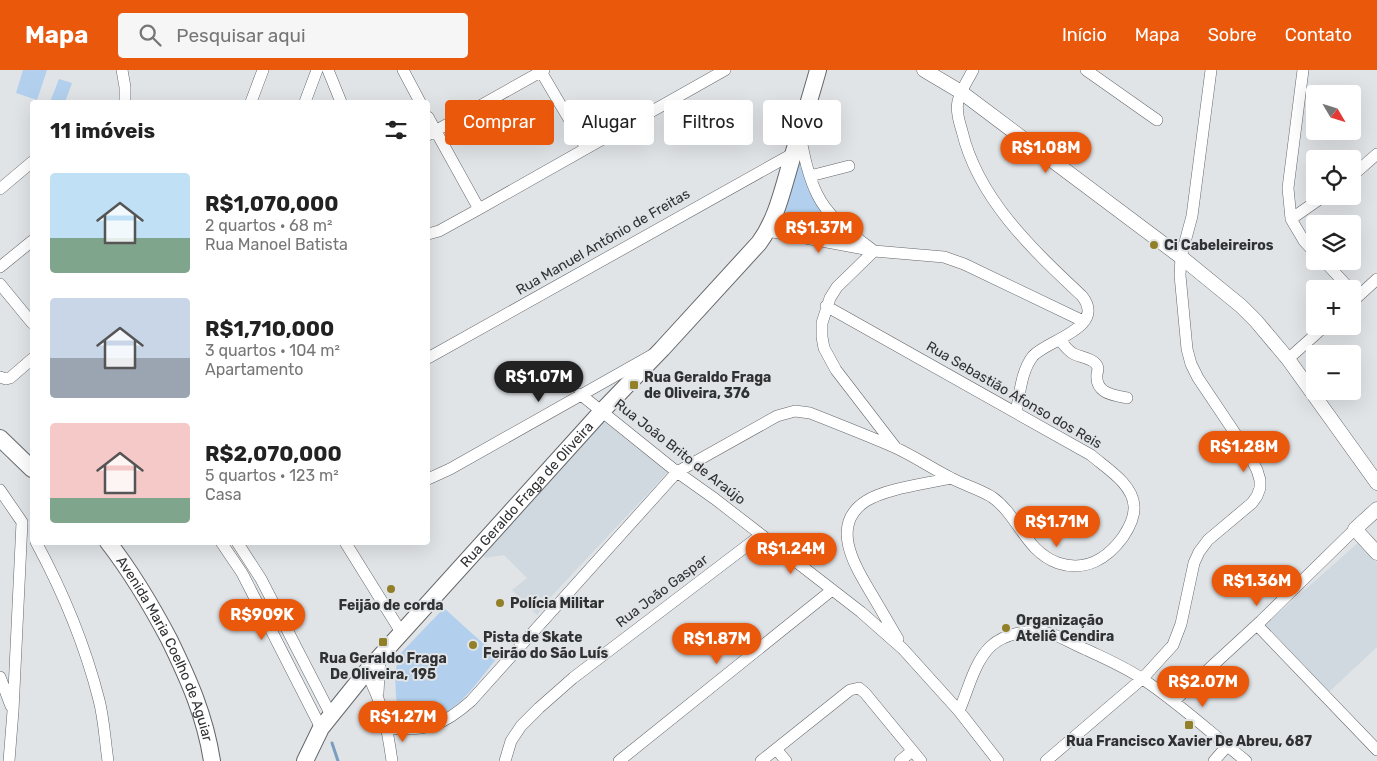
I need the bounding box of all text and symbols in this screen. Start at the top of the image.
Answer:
search box [118,13,468,58]
text: Mapa [25,21,88,49]
icon: search [136,21,164,49]
text: Pesquisar aqui [176,24,306,47]
text: Início [1062,24,1107,46]
text: Mapa [1135,24,1180,46]
text: Sobre [1208,24,1257,46]
text: Contato [1285,24,1352,46]
north arrow [1306,85,1361,140]
map controls [1306,85,1361,400]
chip: Comprar [445,100,554,145]
chip: Alugar [564,100,654,145]
chip: Filtros [664,100,753,145]
chip: Novo [763,100,841,145]
icon: filters [382,116,410,144]
text: 11 imóveis [50,118,155,143]
pin: R$1.08M [1000,132,1092,174]
text: R$1.08M [1011,138,1081,157]
button: locate [1306,150,1361,205]
street label: Rua Manuel Antônio de Freitas [513,185,693,299]
text: R$1,070,000 [205,191,339,216]
icon: home [90,193,150,253]
pin: R$1.37M [773,212,865,254]
button: layers [1306,215,1361,270]
text: 2 quartos · 68 m² [205,216,333,235]
text: R$1.37M [785,218,853,237]
text: Rua Manoel Batista [205,235,348,254]
place label: Ci Cabeleireiros [1164,237,1274,254]
marker: Ci Cabeleireiros [1148,239,1160,251]
button: + [1306,280,1361,335]
text: R$1,710,000 [205,316,334,341]
icon: home [90,318,150,378]
street label: Rua Sebastião Afonso dos Reis [923,338,1105,452]
text: 3 quartos · 104 m² [205,341,340,360]
button: − [1306,345,1361,400]
text: Apartamento [205,360,303,379]
pin: R$1.07M [493,360,585,403]
text: R$1.07M [505,367,573,386]
place label: Rua Geraldo Fraga de Oliveira, 376 [644,369,771,402]
marker: Rua Geraldo Fraga de Oliveira, 376 [628,379,640,391]
street label: Rua João Brito de Araújo [611,396,749,508]
street label: Rua Geraldo Fraga de Oliveira [456,418,597,571]
pin: R$1.28M [1198,430,1290,473]
text: R$1.28M [1210,437,1278,456]
text: R$2,070,000 [205,441,342,466]
icon: home [90,443,150,503]
text: 5 quartos · 123 m² [205,466,339,485]
text: Casa [205,485,241,504]
pin: R$1.71M [1011,506,1103,548]
text: R$1.71M [1025,512,1089,531]
pin: R$1.24M [745,532,837,575]
text: R$1.24M [757,539,825,558]
street label: Rua João Gaspar [613,551,712,631]
street label: Avenida Maria Coelho de Aguiar [113,553,217,744]
pin: R$1.36M [1211,564,1303,607]
text: R$1.36M [1223,571,1291,590]
marker: Feijão de corda [385,583,397,595]
place label: Polícia Militar [510,595,605,612]
place label: Feijão de corda [338,597,444,614]
marker: Polícia Militar [494,597,506,609]
pin: R$909K [221,598,303,641]
text: R$909K [230,605,294,624]
place label: Organização Ateliê Cendira [1016,612,1114,645]
pin: R$1.87M [671,622,763,665]
marker: Organização Ateliê Cendira [1000,622,1012,634]
place label: Pista de Skate Feirão do São Luís [483,629,609,662]
text: R$1.87M [683,629,751,648]
marker: Rua Geraldo Fraga De Oliveira, 195 [377,636,389,648]
marker: Pista de Skate Feirão do São Luís [467,639,479,651]
place label: Rua Geraldo Fraga De Oliveira, 195 [319,650,447,683]
pin: R$2.07M [1157,666,1249,708]
text: R$2.07M [1168,672,1238,691]
pin: R$1.27M [357,700,449,743]
text: R$1.27M [369,707,437,726]
marker: Rua Francisco Xavier De Abreu, 687 [1183,719,1195,731]
place label: Rua Francisco Xavier De Abreu, 687 [1066,733,1312,750]

